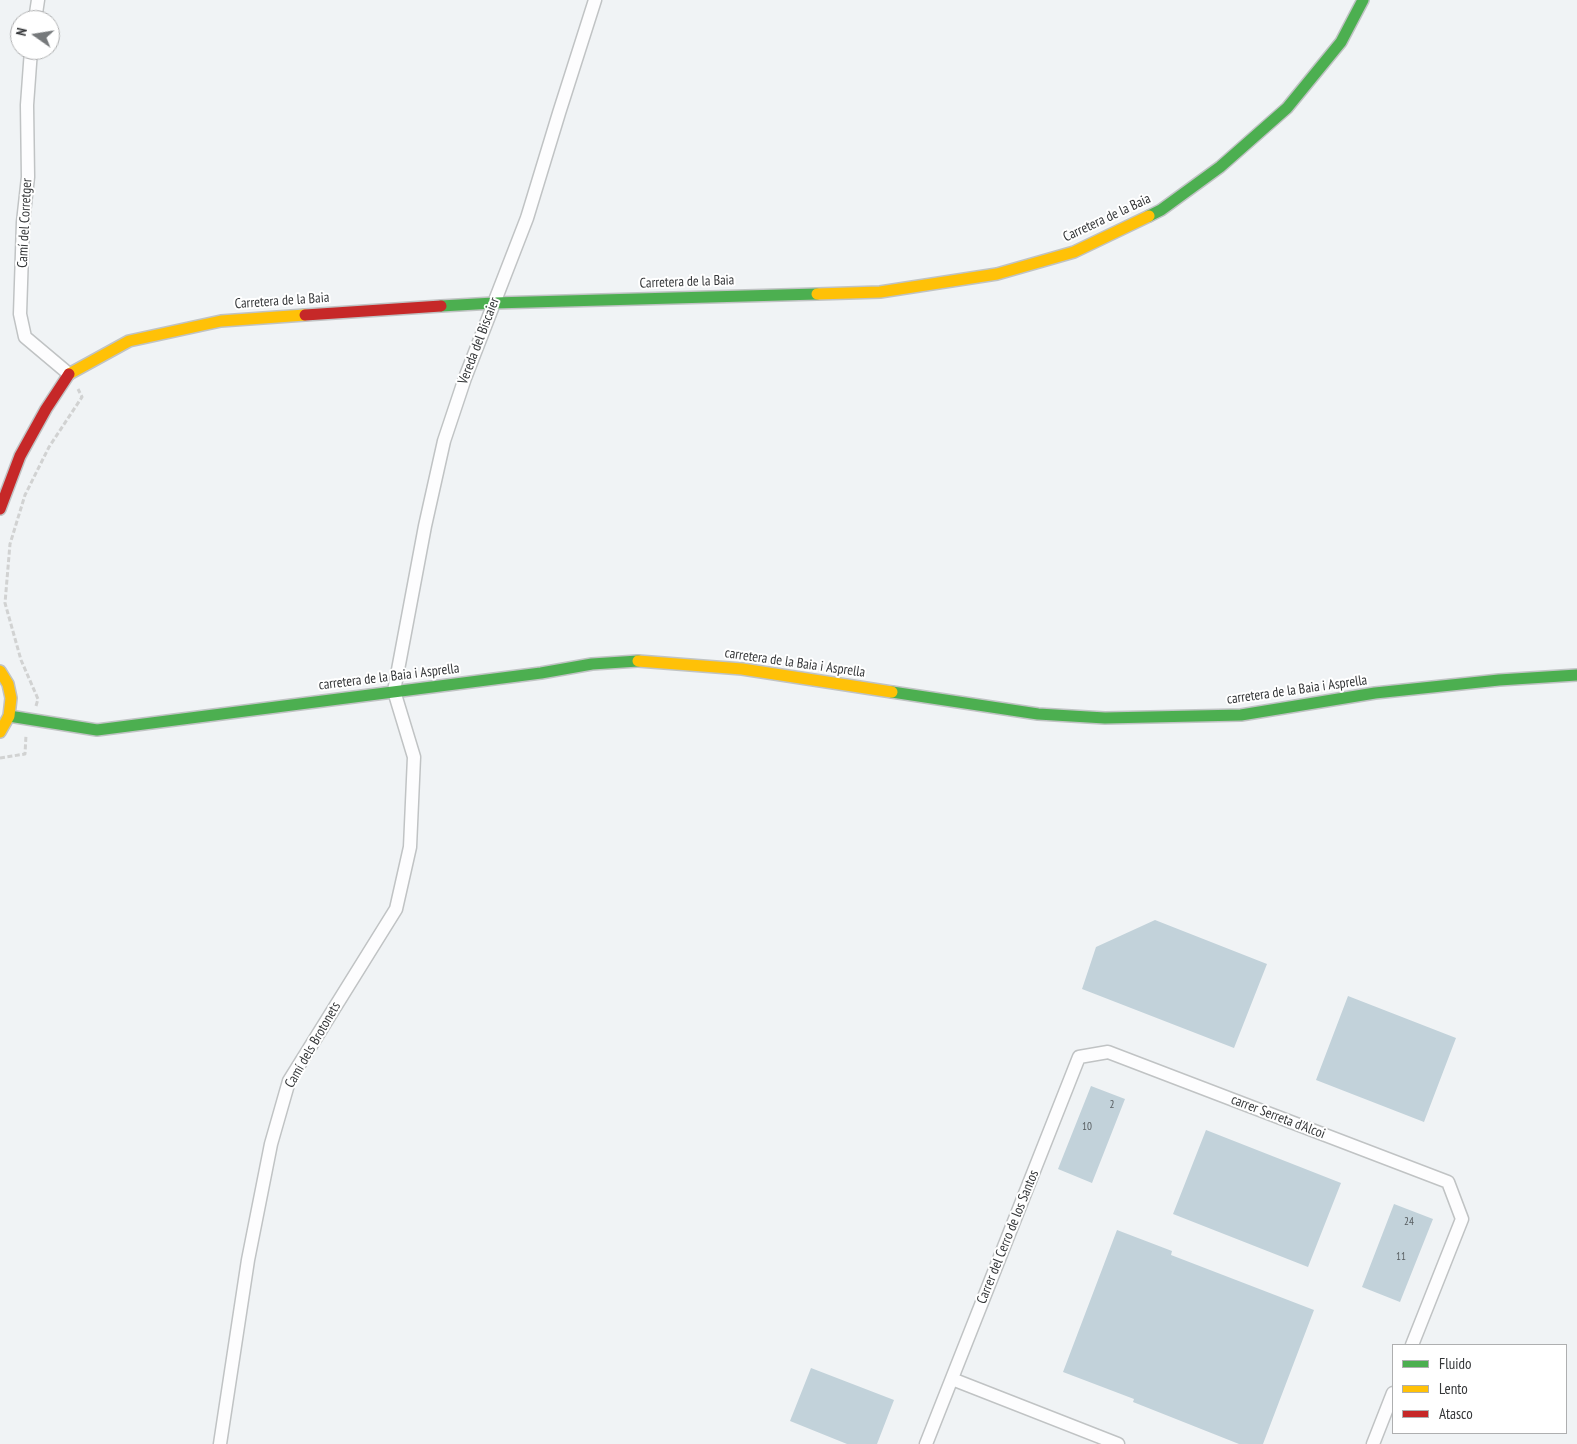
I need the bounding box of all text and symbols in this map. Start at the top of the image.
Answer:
north arrow [10,10,60,60]
text: N [12,26,31,38]
street label: Camí del Corretger [14,178,36,268]
street label: Carretera de la Baia [1061,190,1153,246]
street label: Carretera de la Baia [639,272,735,292]
street label: Carretera de la Baia [234,289,330,313]
street label: Vereda del Biscaier [455,295,503,387]
street label: carretera de la Baia i Asprella [724,645,866,681]
street label: carretera de la Baia i Asprella [318,660,460,694]
street label: carretera de la Baia i Asprella [1226,672,1368,708]
street label: Camí dels Brotonets [282,999,344,1091]
street label: carrer Serreta d'Alcoi [1229,1091,1327,1143]
house number: 2 [1110,1098,1114,1112]
house number: 10 [1082,1120,1092,1134]
street label: Carrer del Cerro de los Santos [973,1168,1043,1306]
house number: 24 [1404,1215,1414,1229]
house number: 11 [1396,1250,1406,1264]
legend [1392,1344,1567,1434]
text: Fluido [1439,1354,1471,1373]
text: Lento [1439,1379,1468,1398]
text: Atasco [1439,1404,1473,1423]

